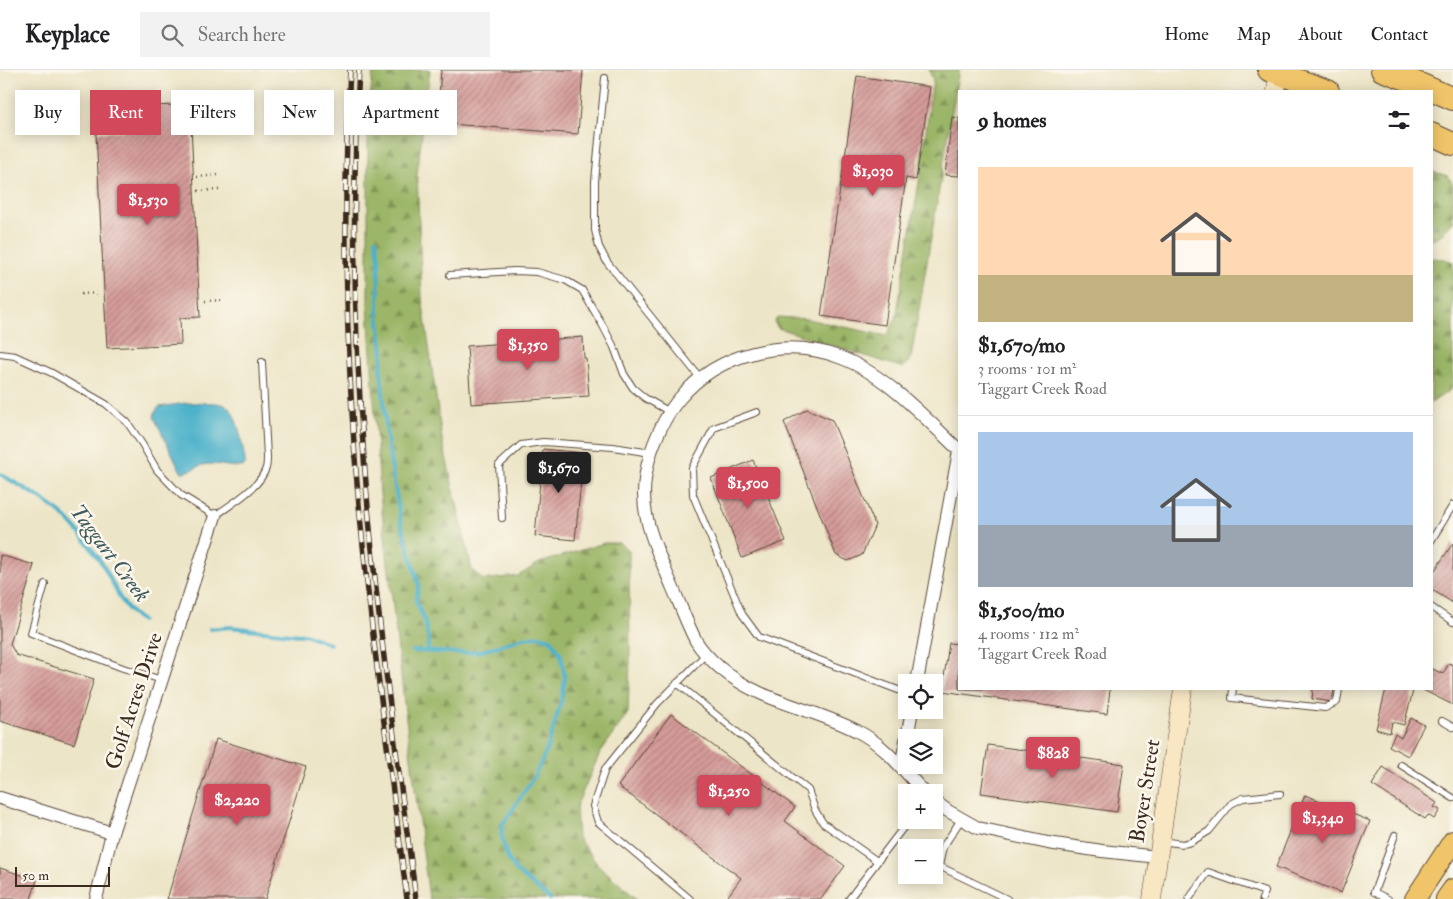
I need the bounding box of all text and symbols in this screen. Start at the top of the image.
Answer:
search box [140,12,490,57]
text: Keyplace [25,19,110,50]
icon: search [158,21,186,49]
text: Search here [198,23,286,47]
text: Home [1164,23,1209,46]
text: Map [1237,23,1271,46]
text: About [1299,23,1343,46]
text: Contact [1371,23,1428,46]
chip: Buy [15,90,80,135]
chip: Rent [90,90,161,135]
chip: Filters [171,90,254,135]
chip: New [264,90,334,135]
chip: Apartment [344,90,457,135]
icon: filters [1385,106,1413,134]
text: 9 homes [978,107,1047,134]
pin: $1,030 [832,154,914,197]
text: $1,030 [852,161,894,181]
pin: $1,530 [107,184,189,226]
text: $1,530 [128,190,168,210]
icon: home [1151,199,1241,289]
pin: $1,350 [487,328,569,371]
text: $1,670/mo [978,332,1065,359]
text: $1,350 [508,335,548,355]
text: 3 rooms · 101 m² [978,359,1076,379]
text: Taggart Creek Road [978,379,1107,399]
pin: $1,670 [518,452,600,494]
text: $1,670 [538,458,580,478]
icon: home [1151,465,1241,555]
pin: $1,500 [707,466,789,509]
text: $1,500 [727,473,769,493]
water label: Taggart Creek [64,498,156,608]
text: $1,500/mo [978,597,1064,624]
text: 4 rooms · 112 m² [978,624,1079,644]
street label: Golf Acres Drive [99,629,169,773]
text: Taggart Creek Road [978,644,1107,664]
map controls [898,674,943,884]
button: locate [898,674,943,719]
button: layers [898,729,943,774]
pin: $828 [1023,736,1083,779]
street label: Boyer Street [1123,737,1167,845]
text: $828 [1037,743,1069,763]
pin: $1,250 [688,774,770,817]
text: $1,250 [708,781,750,801]
pin: $2,220 [196,784,278,826]
button: + [898,784,943,829]
text: $2,220 [214,790,260,810]
pin: $1,340 [1282,802,1364,844]
text: $1,340 [1302,808,1344,828]
button: − [898,839,943,884]
scale bar [15,864,110,887]
text: 50 m [22,867,49,884]

